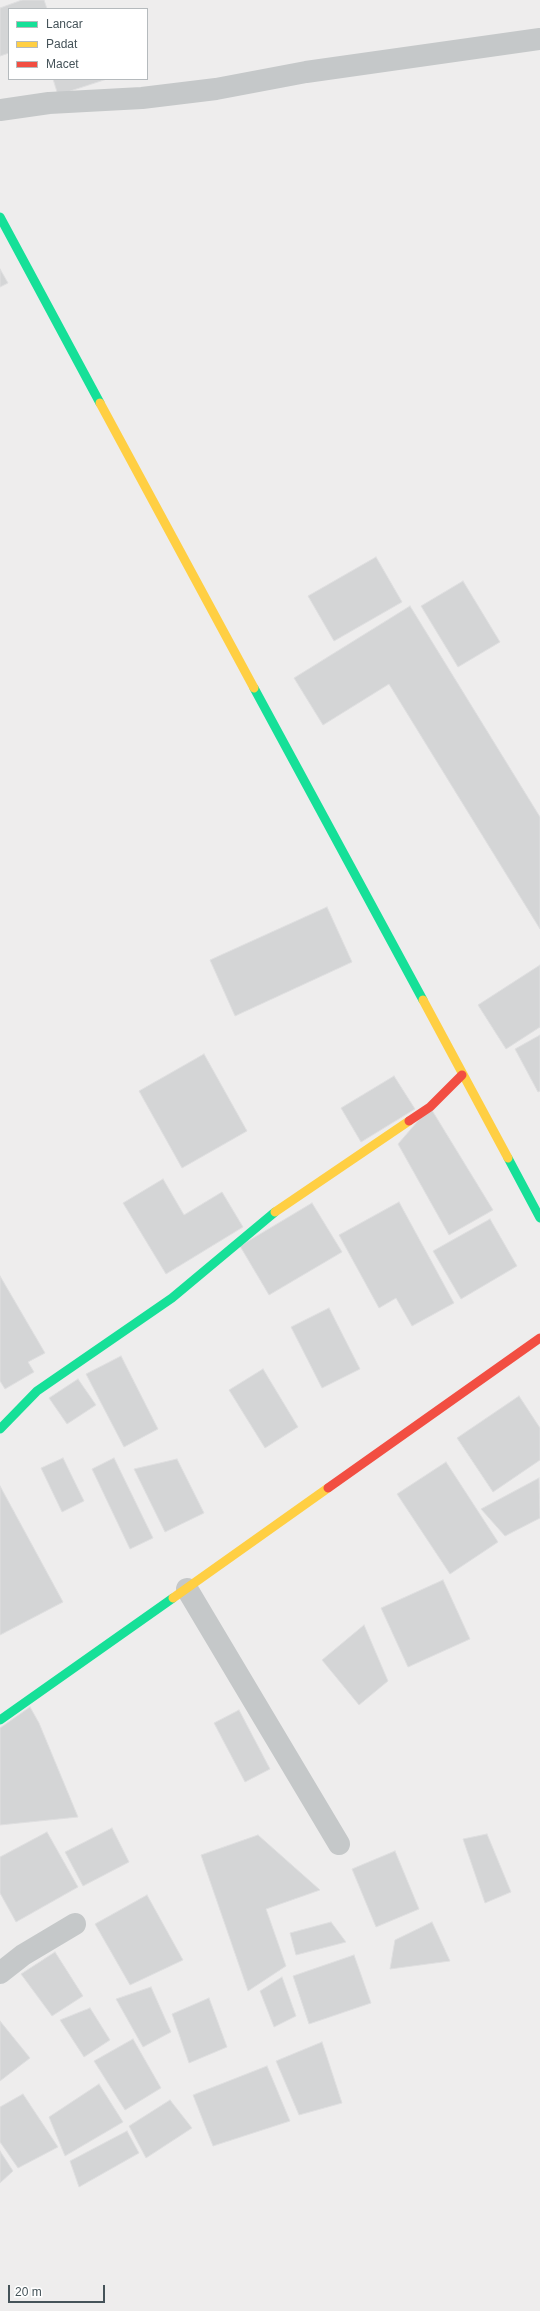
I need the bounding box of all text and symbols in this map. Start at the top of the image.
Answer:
legend [8,8,148,80]
text: Lancar [46,17,83,31]
text: Padat [46,37,77,51]
text: Macet [46,57,79,71]
scale bar [10,2277,107,2303]
text: 20 m [15,2285,42,2299]

